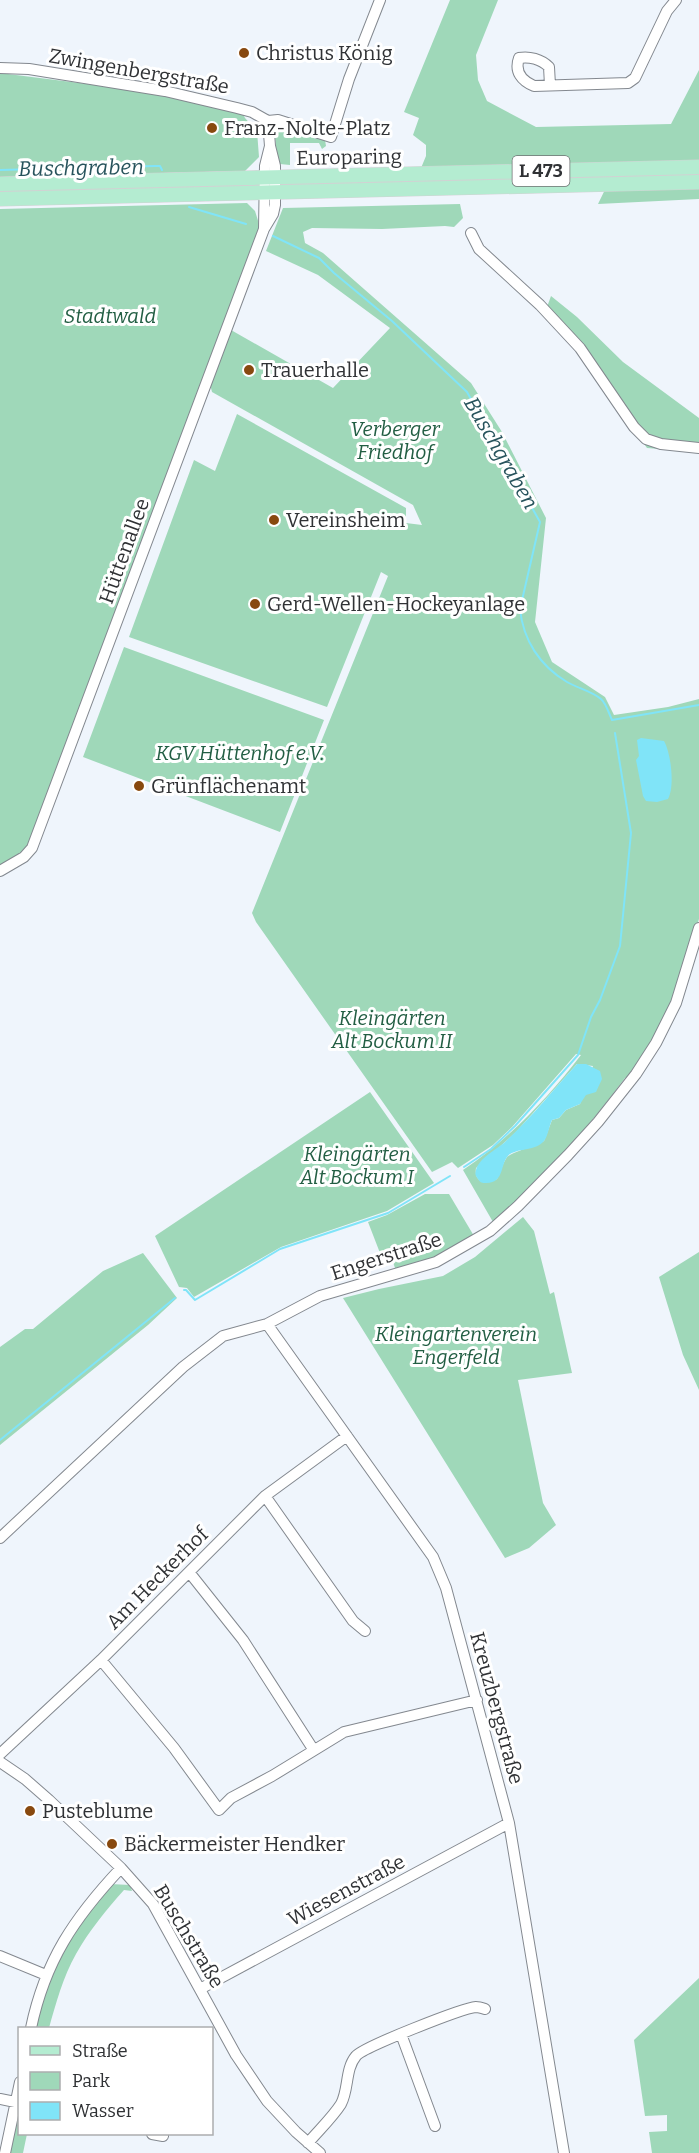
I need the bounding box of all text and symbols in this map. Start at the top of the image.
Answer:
place label: Christus König [256,41,393,65]
street label: Zwingenbergstraße [47,43,231,99]
marker: Christus König [237,46,251,60]
place label: Franz-Nolte-Platz [224,116,390,140]
marker: Franz-Nolte-Platz [205,121,219,135]
street label: Europaring [296,144,402,170]
water label: Buschgraben [18,154,144,182]
road number: L 473 [512,156,570,186]
park label: Stadtwald [64,304,156,328]
place label: Trauerhalle [261,358,369,382]
marker: Trauerhalle [242,363,256,377]
water label: Buschgraben [458,392,544,514]
park label: Verberger Friedhof [350,417,441,465]
street label: Hüttenallee [94,495,154,607]
place label: Vereinsheim [286,508,405,532]
marker: Vereinsheim [267,513,281,527]
place label: Gerd-Wellen-Hockeyanlage [267,592,525,616]
marker: Gerd-Wellen-Hockeyanlage [248,597,262,611]
park label: KGV Hüttenhof e.V. [156,741,324,766]
place label: Grünflächenamt [151,774,306,798]
marker: Grünflächenamt [132,779,146,793]
park label: Kleingärten Alt Bockum II [331,1006,453,1053]
park label: Kleingärten Alt Bockum I [299,1142,415,1189]
street label: Engerstraße [328,1227,444,1285]
park label: Kleingartenverein Engerfeld [375,1322,537,1370]
street label: Am Heckerhof [101,1521,214,1634]
street label: Kreuzbergstraße [465,1629,529,1787]
place label: Pusteblume [42,1799,153,1823]
marker: Pusteblume [23,1804,37,1818]
place label: Bäckermeister Hendker [124,1832,345,1856]
marker: Bäckermeister Hendker [105,1837,119,1851]
street label: Wiesenstraße [283,1849,409,1931]
street label: Buschstraße [149,1880,229,1992]
legend [18,2027,213,2135]
text: Straße [72,2040,128,2062]
text: Park [72,2070,111,2092]
text: Wasser [72,2100,134,2122]

